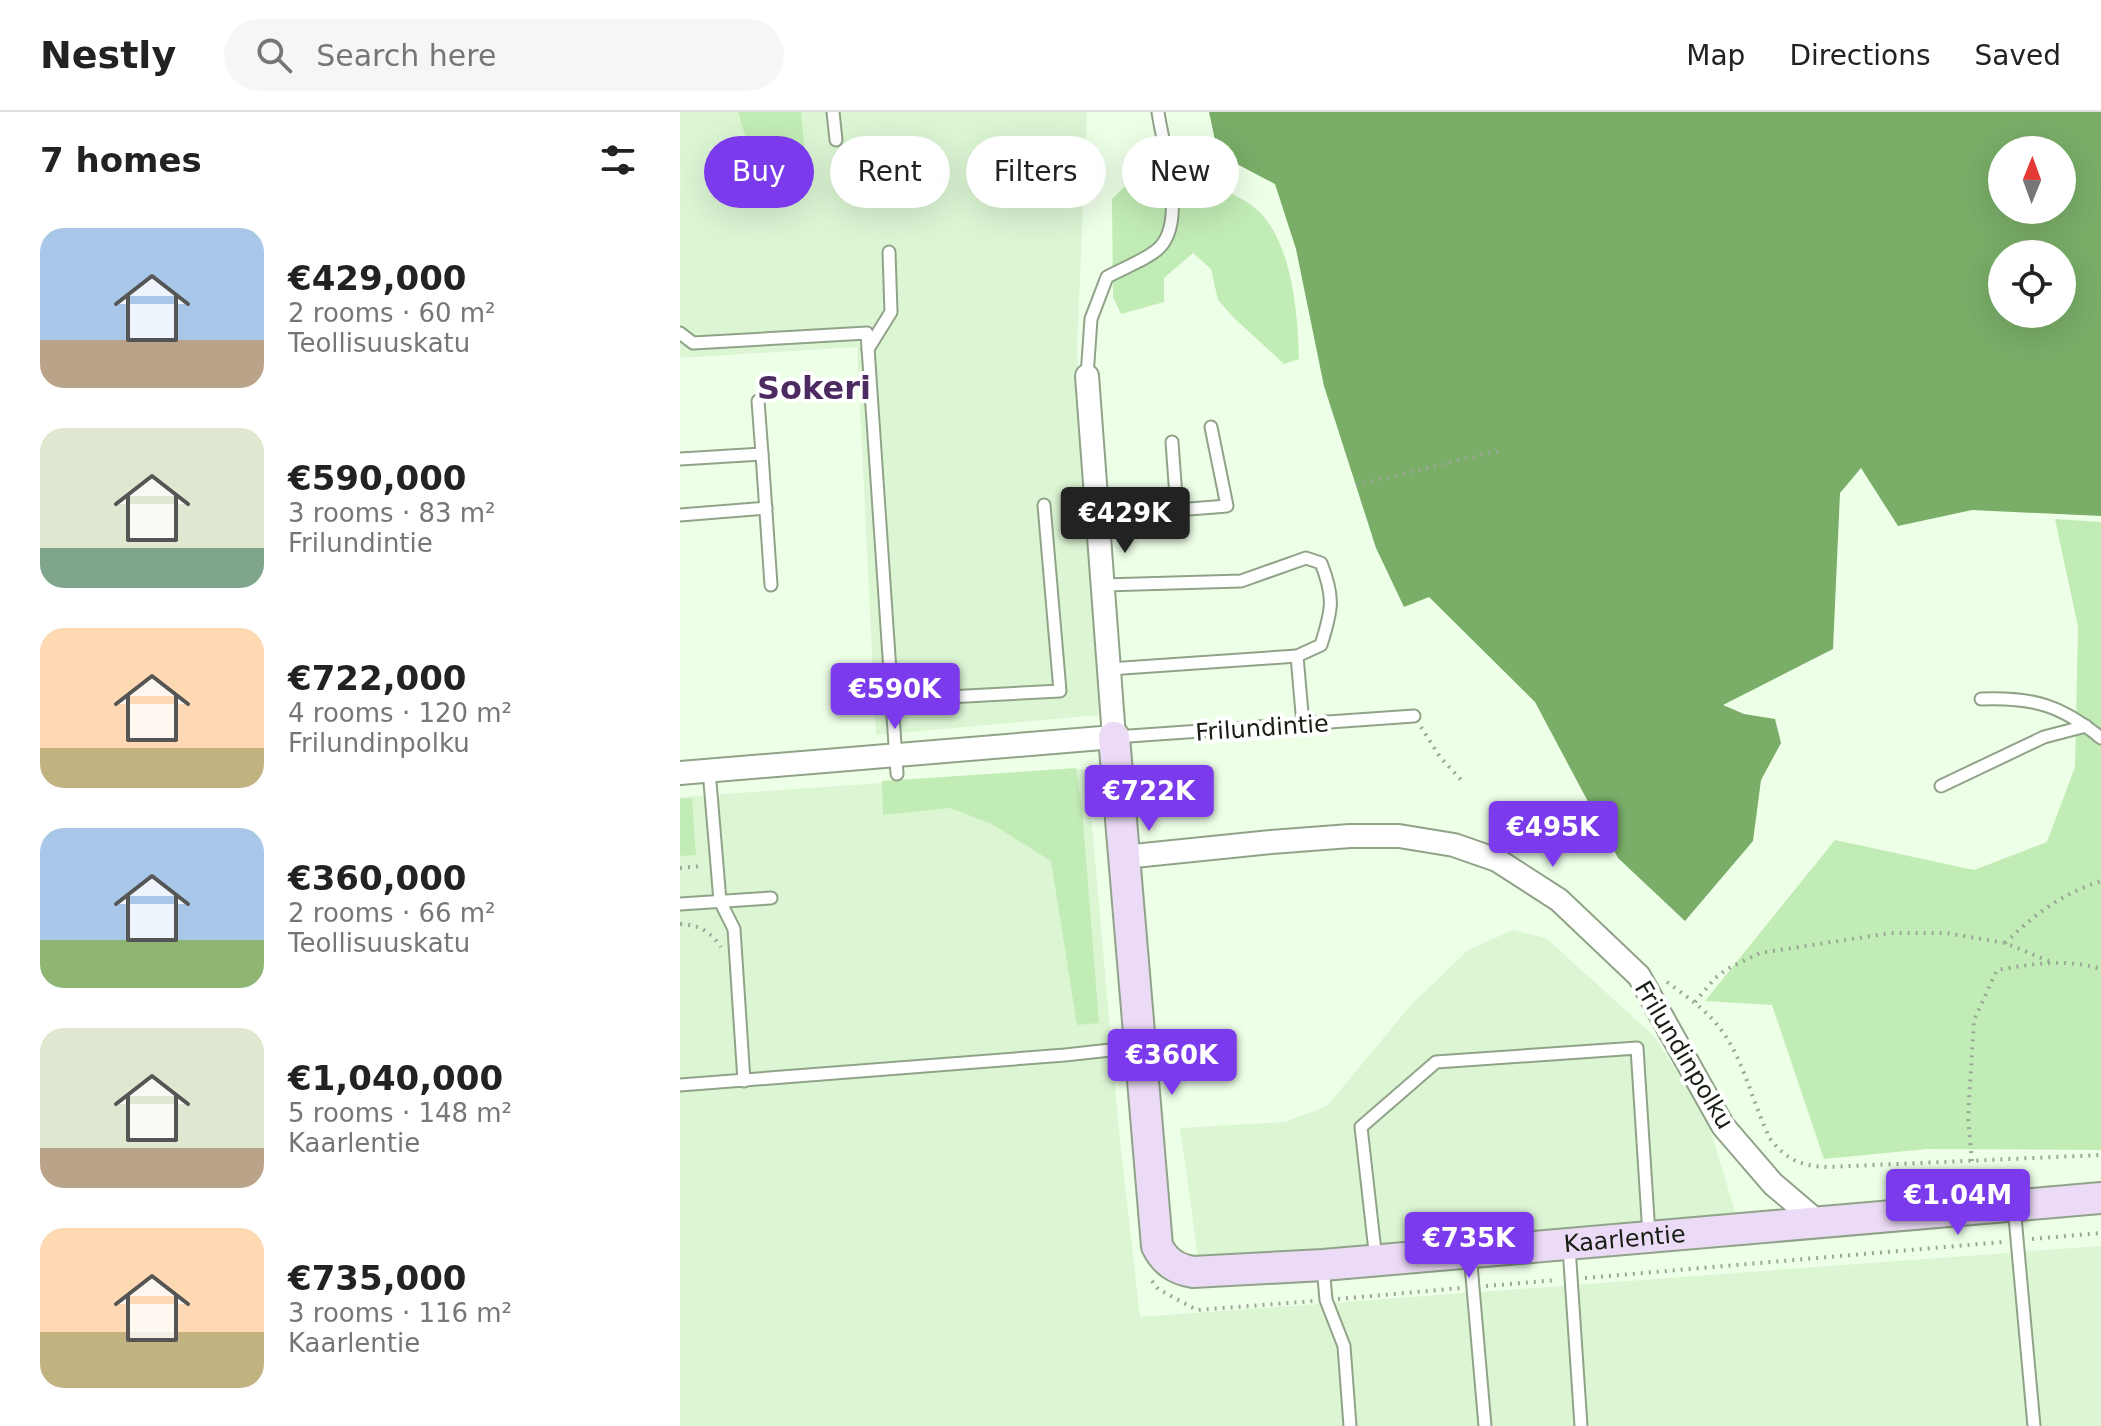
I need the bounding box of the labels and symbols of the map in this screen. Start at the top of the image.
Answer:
north arrow [1988,136,2076,224]
district label: Sokeri [757,369,871,407]
pin: €429K [1069,487,1181,555]
pin: €590K [839,663,951,731]
street label: Frilundintie [1194,709,1330,747]
pin: €722K [1093,765,1205,833]
pin: €495K [1497,801,1609,869]
street label: Frilundinpolku [1629,976,1739,1134]
pin: €360K [1116,1029,1228,1097]
pin: €1.04M [1893,1169,2023,1237]
pin: €735K [1413,1212,1525,1280]
street label: Kaarlentie [1563,1220,1687,1258]

